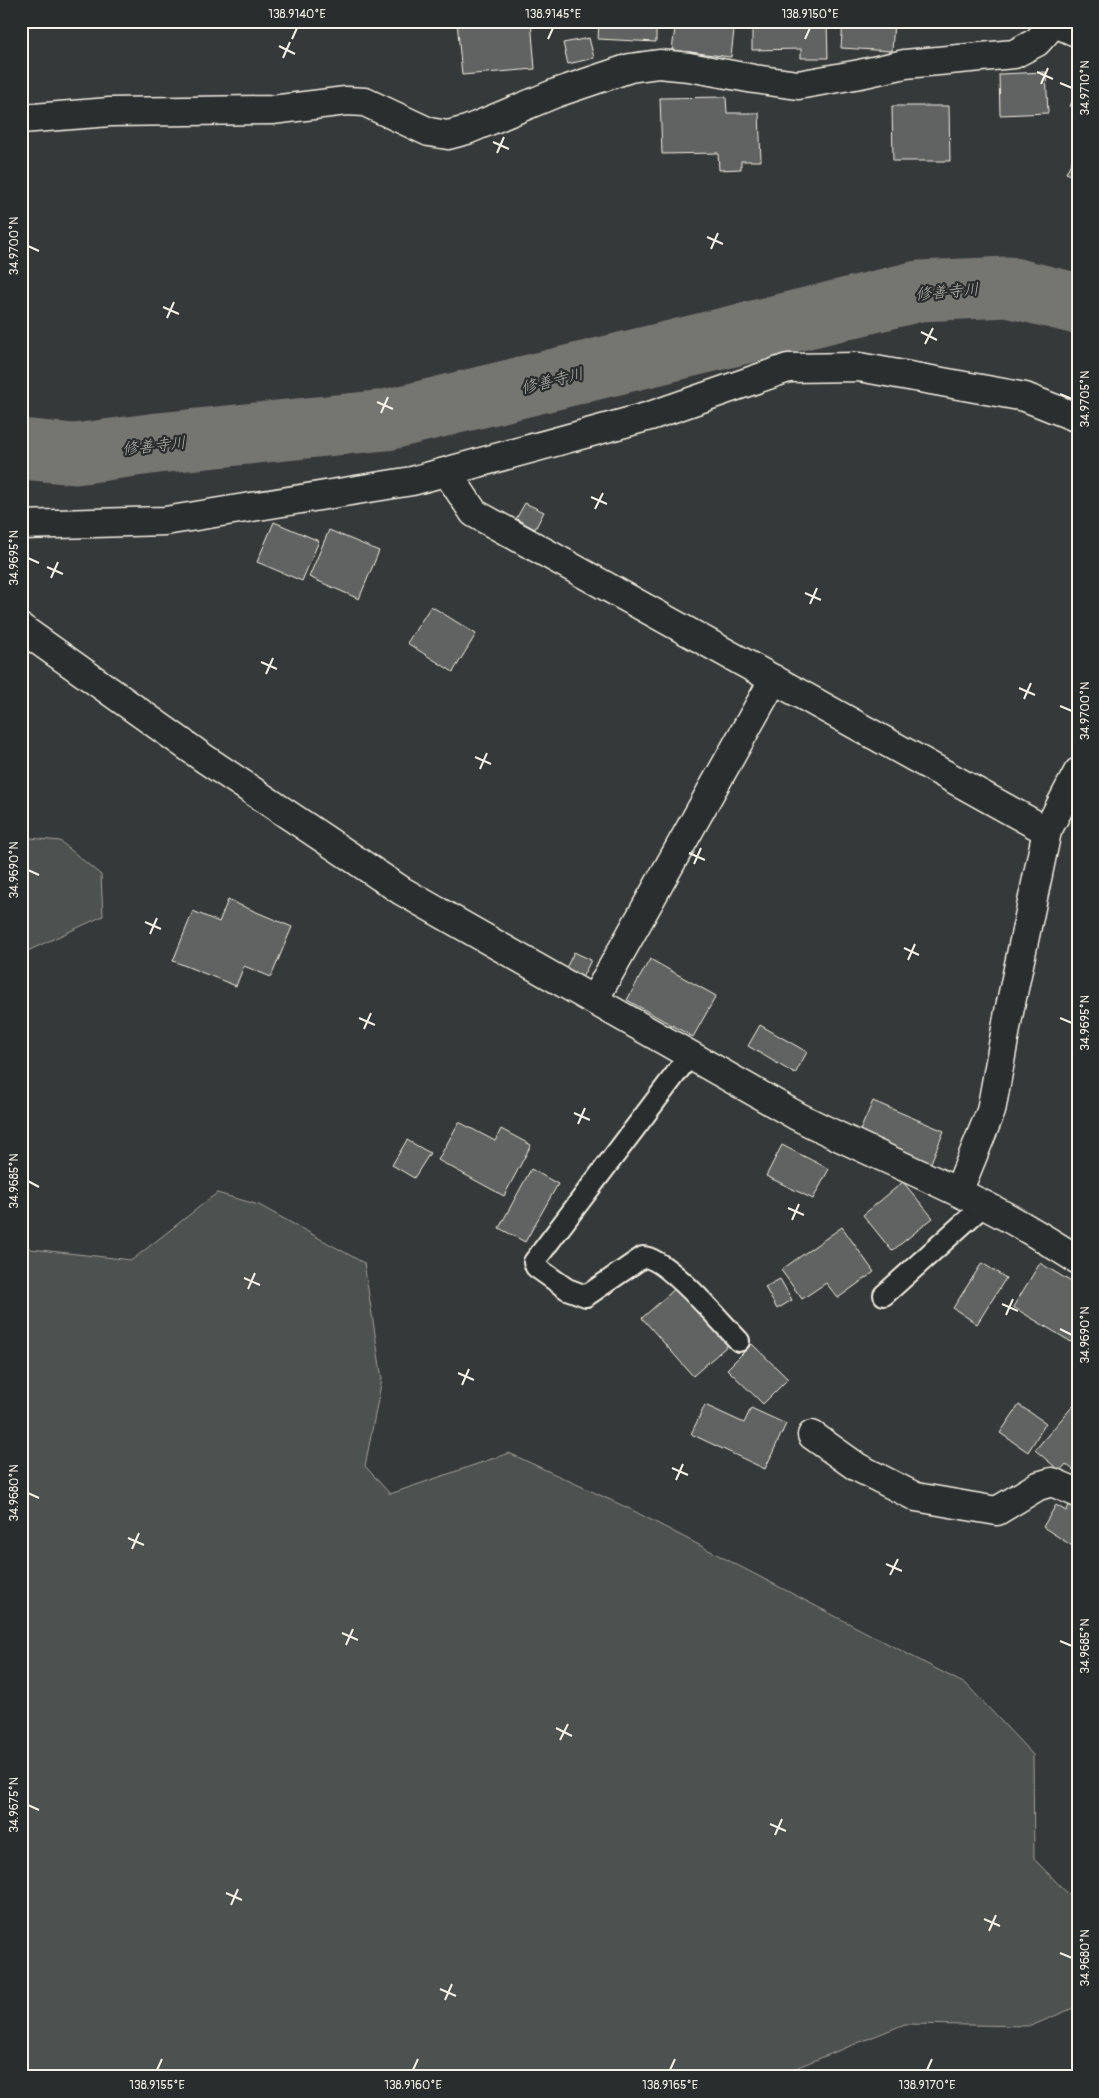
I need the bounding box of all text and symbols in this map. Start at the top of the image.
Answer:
text: 138.9140°E [268,7,326,22]
text: 138.9145°E [525,7,581,22]
text: 138.9150°E [781,7,839,22]
text: 34.9710°N [1078,60,1093,116]
text: 34.9700°N [7,217,22,275]
water label: 修善寺川 [914,279,980,305]
water label: 修善寺川 [519,364,586,398]
text: 34.9705°N [1078,371,1093,427]
water label: 修善寺川 [121,433,187,459]
text: 34.9695°N [7,530,22,586]
text: 34.9700°N [1078,682,1093,740]
text: 34.9690°N [7,841,22,899]
text: 34.9695°N [1078,995,1093,1051]
text: 34.9685°N [7,1153,22,1209]
text: 34.9690°N [1078,1306,1093,1364]
text: 34.9680°N [7,1464,22,1522]
text: 34.9685°N [1078,1618,1093,1674]
text: 34.9675°N [7,1777,22,1833]
text: 34.9680°N [1078,1929,1093,1987]
text: 138.9155°E [129,2078,185,2093]
text: 138.9160°E [384,2078,442,2093]
text: 138.9165°E [642,2078,698,2093]
text: 138.9170°E [899,2078,955,2093]

